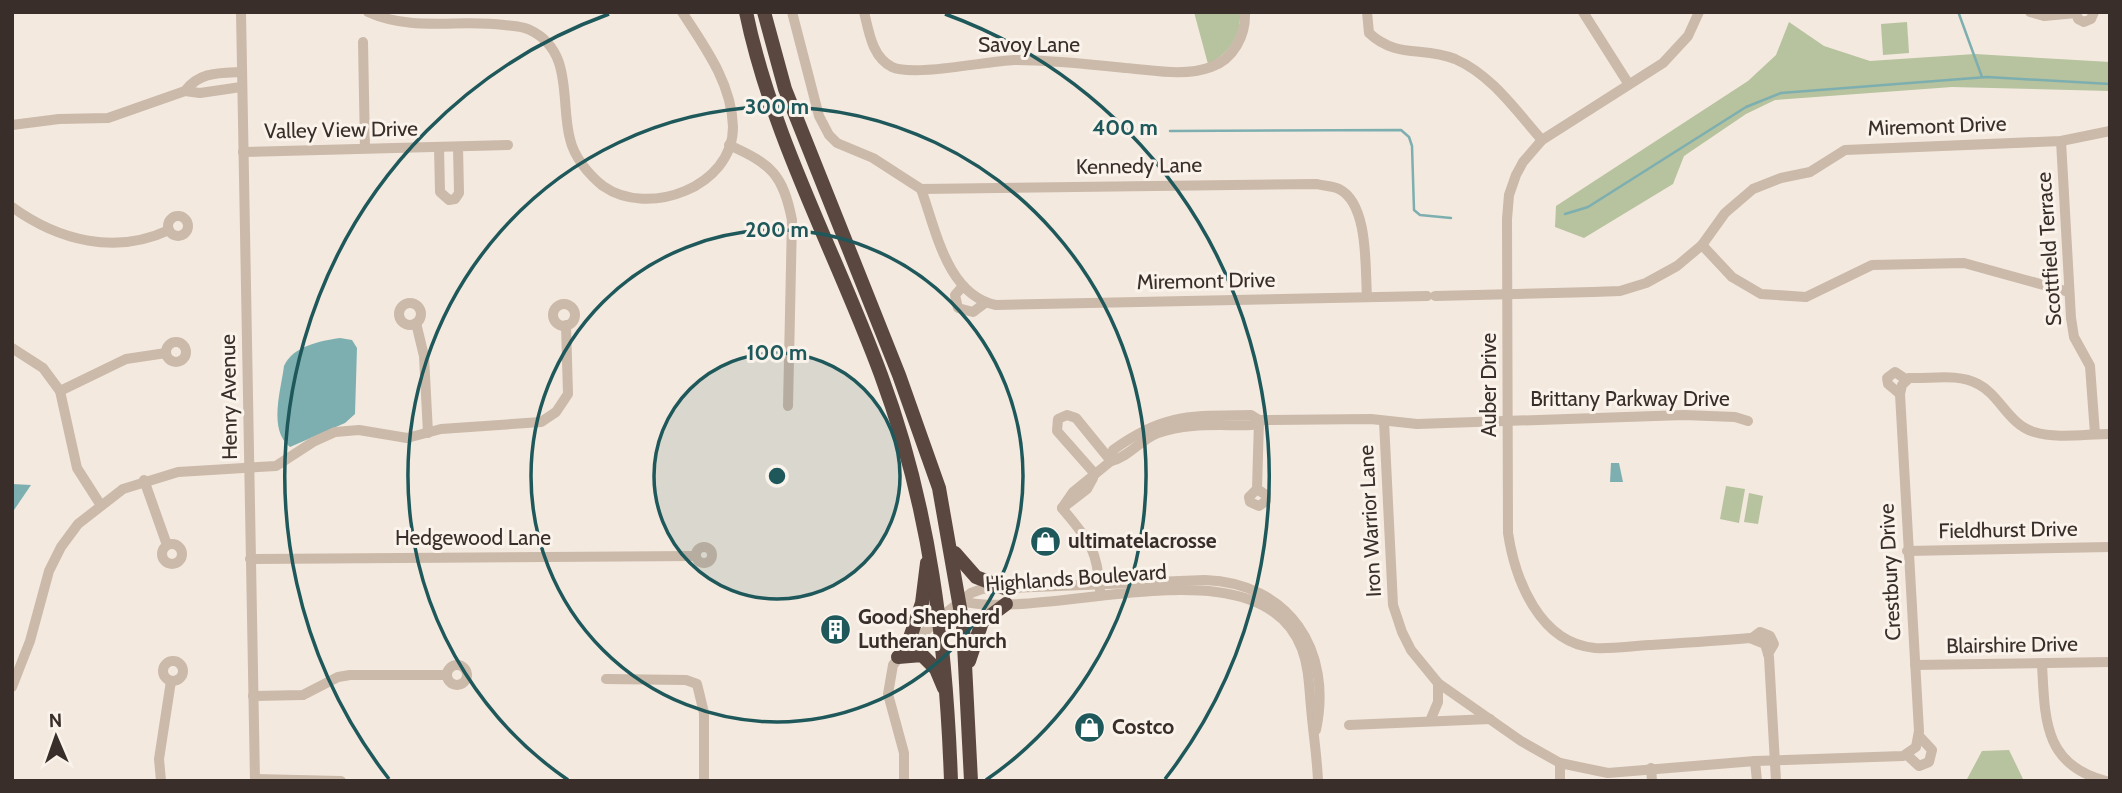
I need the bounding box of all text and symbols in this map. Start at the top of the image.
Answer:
street label: Savoy Lane [978,32,1080,57]
text: 300 m [745,94,809,119]
street label: Miremont Drive [1867,111,2007,140]
text: 400 m [1092,115,1158,140]
street label: Valley View Drive [264,116,418,143]
street label: Kennedy Lane [1076,152,1203,179]
street label: Scottfield Terrace [2031,171,2066,327]
text: 200 m [745,217,809,242]
street label: Miremont Drive [1136,267,1276,294]
street label: Auber Drive [1476,332,1501,437]
street label: Henry Avenue [215,334,242,460]
text: 100 m [747,340,807,365]
street label: Brittany Parkway Drive [1530,386,1730,411]
street label: Iron Warrior Lane [1353,444,1386,598]
centre of rings [765,464,789,488]
street label: Crestbury Drive [1873,503,1906,641]
street label: Fieldhurst Drive [1938,516,2078,543]
shop icon: ultimatelacrosse [1028,524,1062,558]
street label: Hedgewood Lane [395,525,551,550]
place label: ultimatelacrosse [1068,528,1217,553]
street label: Highlands Boulevard [984,559,1167,596]
place label: Good Shepherd Lutheran Church [858,604,1007,653]
building icon: Good Shepherd Lutheran Church [818,612,852,646]
street label: Blairshire Drive [1946,631,2078,658]
north arrow [21,702,91,772]
text: N [48,709,63,732]
shop icon: Costco [1072,710,1106,744]
place label: Costco [1112,714,1174,739]

